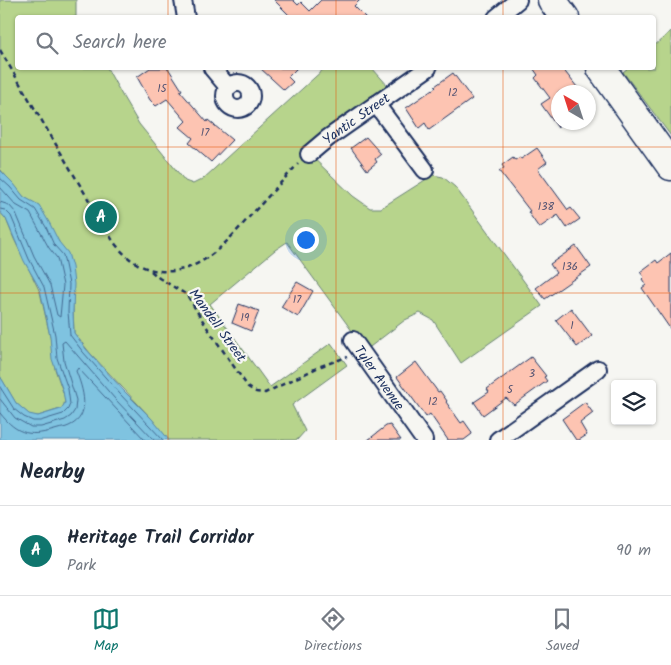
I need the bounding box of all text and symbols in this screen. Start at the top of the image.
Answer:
search box [15,15,656,70]
text: Search here [73,28,167,58]
icon: search [33,29,61,57]
house number: 15 [157,80,168,98]
house number: 12 [448,84,458,102]
north arrow [551,85,596,130]
street label: Yantic Street [318,87,395,150]
house number: 17 [201,124,210,142]
pin: A [85,198,117,236]
house number: 138 [538,198,555,216]
your location [293,227,319,253]
house number: 136 [562,258,578,276]
street label: Mandell Street [183,284,252,367]
house number: 17 [293,291,302,309]
house number: 19 [241,309,250,327]
house number: 1 [570,317,574,335]
street label: Tyler Avenue [348,341,410,416]
house number: 3 [529,365,535,383]
map controls [611,380,656,425]
button: layers [611,380,656,425]
house number: 5 [507,381,514,399]
house number: 12 [428,393,438,411]
text: Nearby [20,456,85,489]
text: Heritage Trail Corridor [67,523,254,553]
text: A [31,538,41,563]
text: 90 m [616,538,651,563]
text: Park [67,553,96,578]
tab: Map [92,605,120,657]
tab: Directions [304,605,362,657]
tab: Saved [546,605,579,657]

